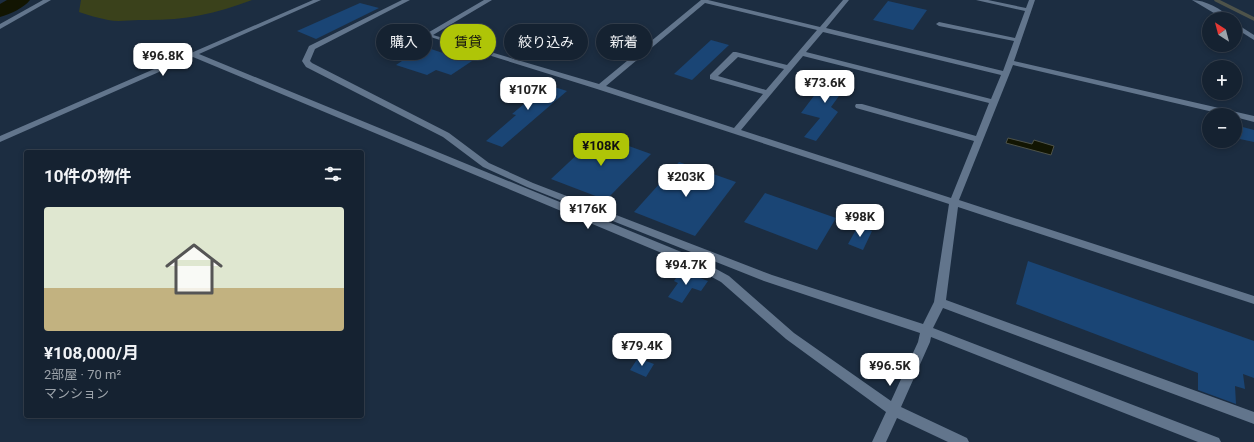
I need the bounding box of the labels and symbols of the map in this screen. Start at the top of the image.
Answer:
north arrow [1202,12,1242,52]
pin: ¥96.8K [130,43,196,77]
pin: ¥73.6K [792,70,858,104]
pin: ¥107K [500,77,556,111]
pin: ¥108K [573,133,629,167]
pin: ¥203K [658,164,714,198]
pin: ¥176K [560,196,616,230]
pin: ¥98K [836,204,884,238]
pin: ¥94.7K [653,252,719,286]
pin: ¥79.4K [609,333,675,367]
pin: ¥96.5K [857,353,923,387]

